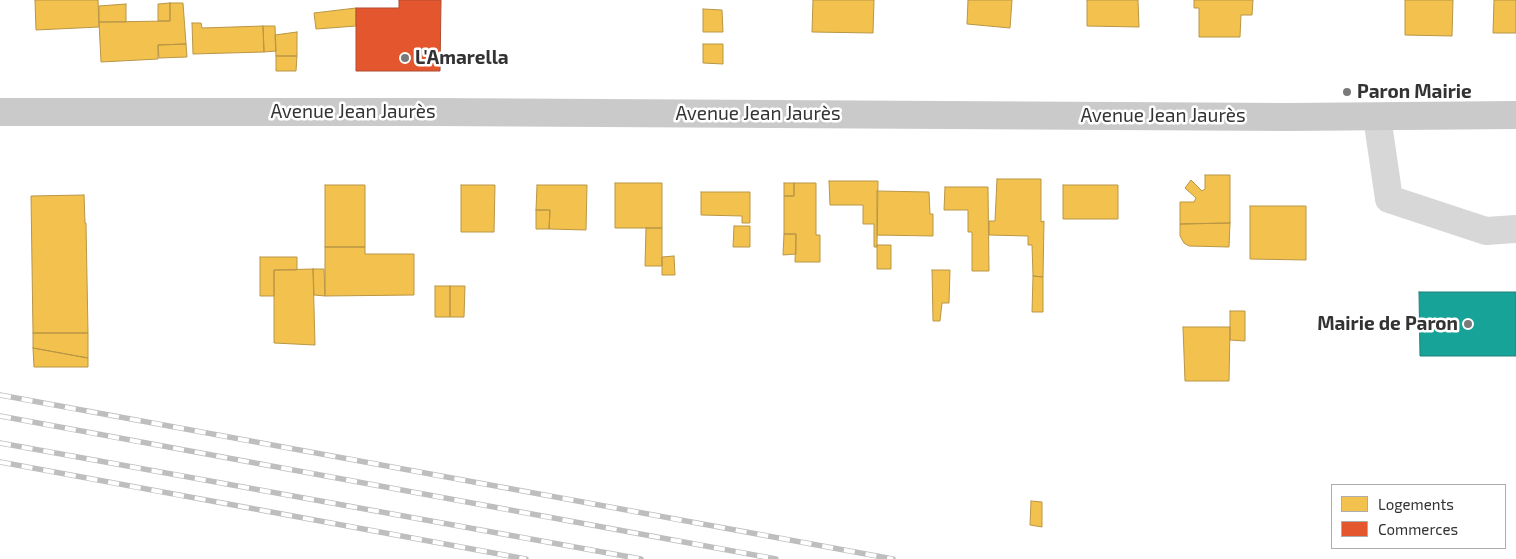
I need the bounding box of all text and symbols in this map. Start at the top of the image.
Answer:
place label: L'Amarella [415,47,509,69]
marker: L'Amarella [399,52,411,64]
place label: Paron Mairie [1357,81,1472,103]
marker: Paron Mairie [1341,86,1353,98]
street label: Avenue Jean Jaurès [270,101,436,123]
street label: Avenue Jean Jaurès [675,103,841,125]
street label: Avenue Jean Jaurès [1080,105,1246,127]
place label: Mairie de Paron [1317,313,1458,335]
marker: Mairie de Paron [1462,318,1474,330]
legend [1331,484,1506,549]
text: Logements [1378,495,1454,513]
text: Commerces [1378,520,1458,538]

